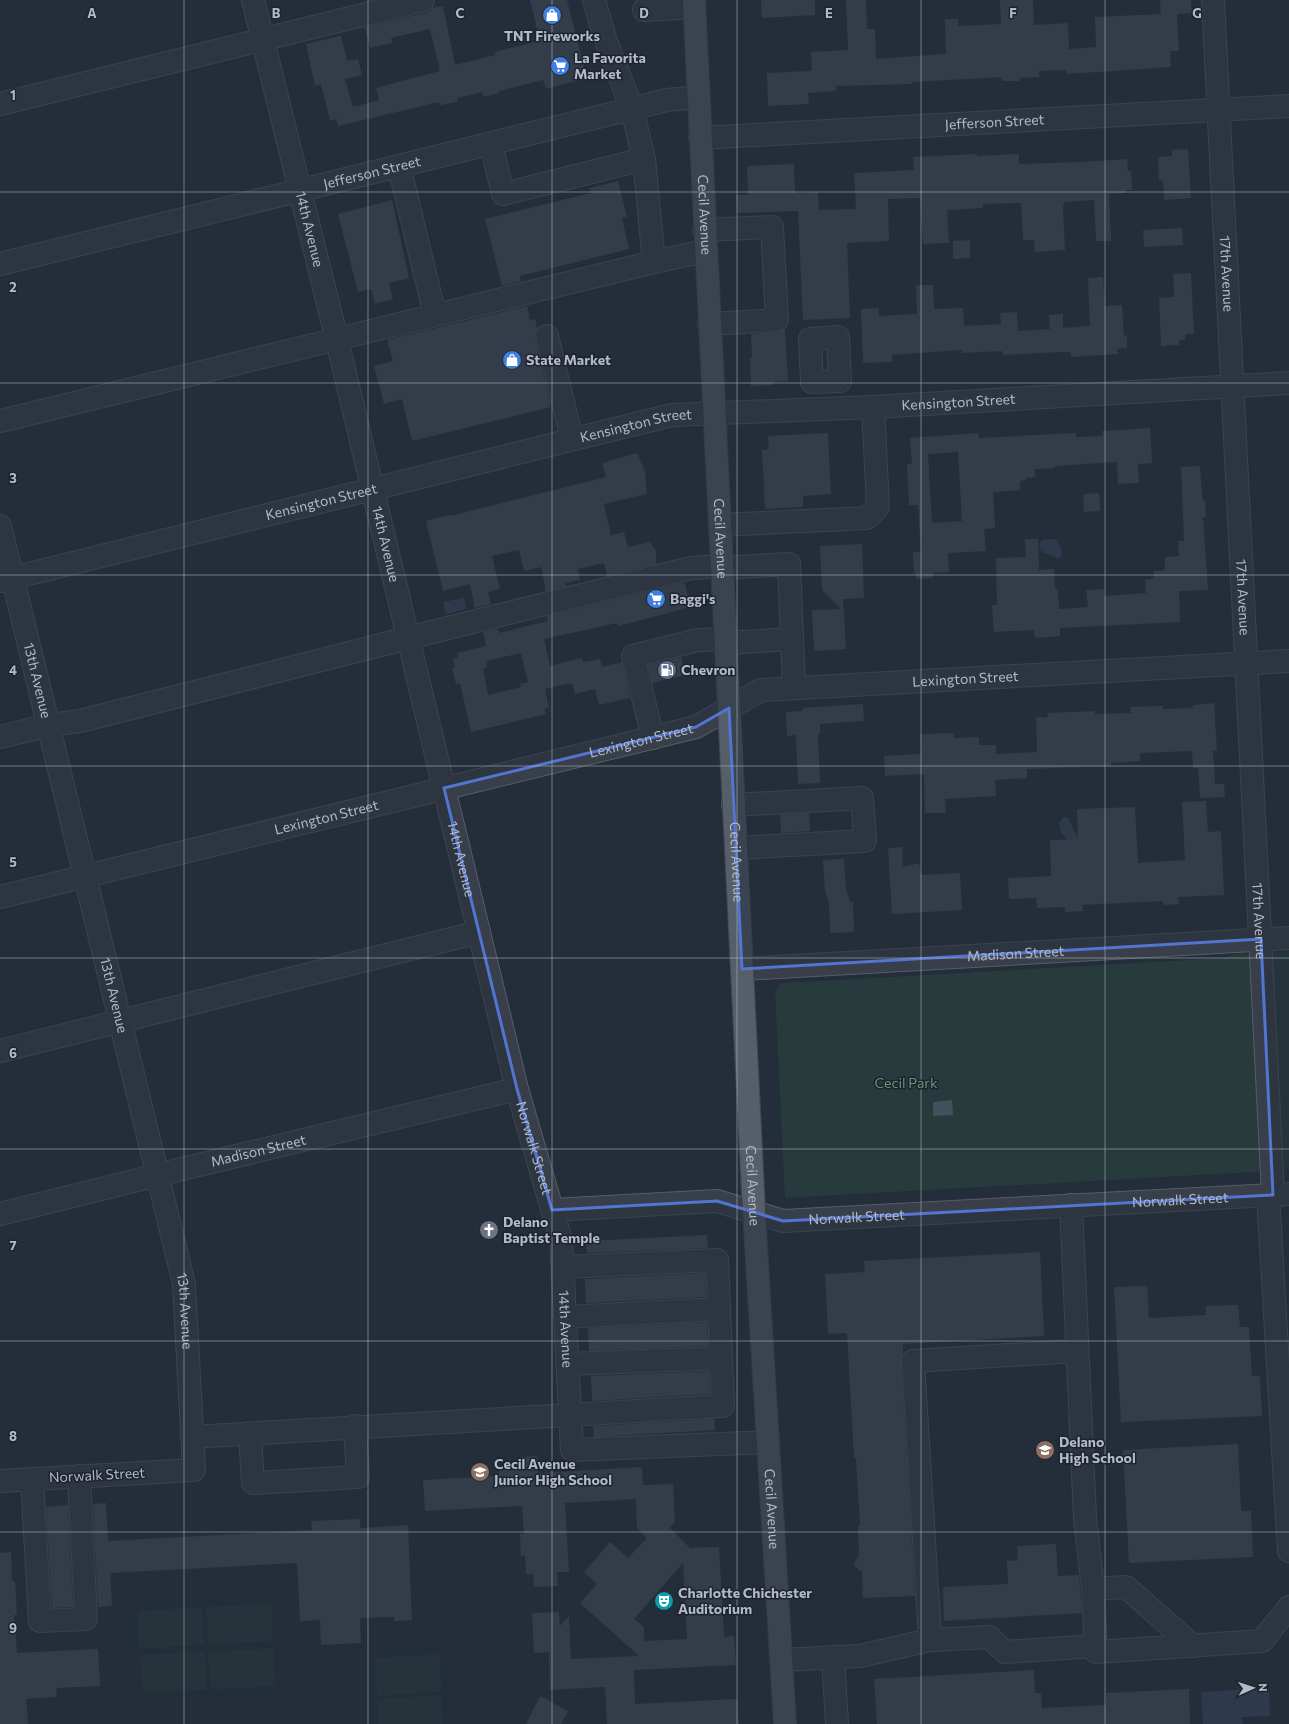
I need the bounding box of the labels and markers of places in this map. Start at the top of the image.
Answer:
shop icon: TNT Fireworks [541,4,563,26]
place label: TNT Fireworks [504,27,600,44]
place label: La Favorita Market [574,49,646,82]
supermarket icon: La Favorita Market [549,55,571,77]
shop icon: State Market [501,349,523,371]
place label: State Market [526,351,611,368]
supermarket icon: Baggi's [645,588,667,610]
place label: Baggi's [670,590,716,607]
fuel station icon: Chevron [656,659,678,681]
place label: Chevron [681,661,735,678]
place label: Delano Baptist Temple [503,1213,600,1246]
church icon: Delano Baptist Temple [478,1219,500,1241]
place label: Delano High School [1059,1433,1136,1466]
school or university icon: Delano High School [1034,1439,1056,1461]
place label: Cecil Avenue Junior High School [494,1455,612,1488]
school or university icon: Cecil Avenue Junior High School [469,1461,491,1483]
place label: Charlotte Chichester Auditorium [678,1584,812,1617]
theatre icon: Charlotte Chichester Auditorium [653,1590,675,1612]

